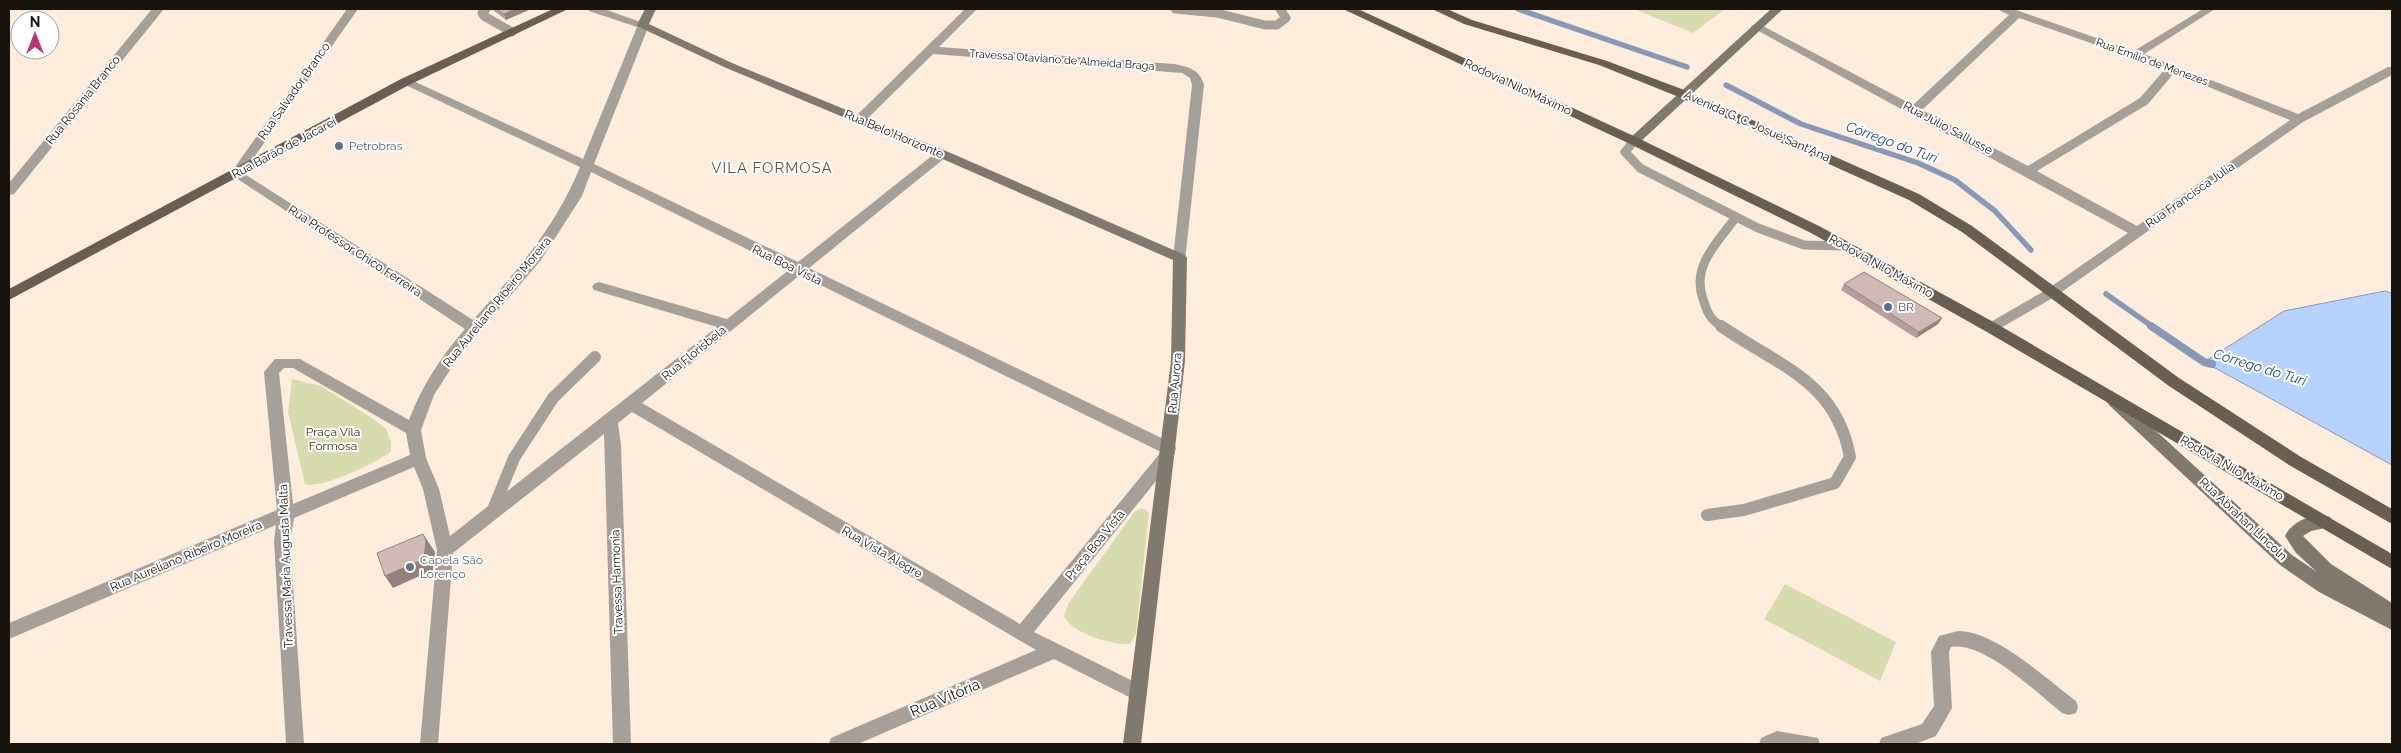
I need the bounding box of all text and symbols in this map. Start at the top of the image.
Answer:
north arrow [10,10,60,60]
text: N [30,14,40,30]
street label: Rua Emílio de Menezes [2094,36,2210,88]
street label: Rua Salvador Branco [255,40,333,142]
street label: Travessa Otaviano de Almeida Braga [969,47,1155,73]
street label: Rua Rosania Branco [43,53,123,147]
street label: Rodovia Nilo Máximo [1462,56,1574,118]
street label: Avenida G. C. Josué Sant'Ana [1682,87,1832,165]
street label: Rua Júlio Sallusse [1901,99,1995,157]
street label: Rua Belo Horizonte [842,107,946,161]
street label: Rua Barão de Jacareí [229,114,339,181]
water label: Córrego do Turi [1844,118,1941,166]
place label: Petrobras [349,139,403,153]
marker: Petrobras [333,140,345,152]
district label: VILA FORMOSA [711,159,833,177]
street label: Rua Francisca Júlia [2143,159,2237,231]
street label: Rua Professor Chico Ferreira [286,203,424,299]
street label: Rodovia Nilo Máximo [1826,232,1936,300]
street label: Rua Aureliano Ribeiro Moreira [440,234,554,370]
street label: Rua Boa Vista [750,242,824,288]
place label: BR [1898,300,1914,314]
marker: BR [1882,301,1894,313]
street label: Rua Florisbela [659,323,729,383]
water label: Córrego do Turi [2212,345,2309,389]
street label: Rua Aurora [1165,352,1185,414]
park label: Praça Vila Formosa [306,425,360,453]
street label: Rodovia Nilo Máximo [2178,433,2286,503]
street label: Rua Abrahan Lincoln [2196,475,2290,563]
street label: Travessa Maria Augusta Malta [276,484,296,648]
street label: Praça Boa Vista [1063,507,1127,583]
street label: Rua Aureliano Ribeiro Moreira [108,518,264,594]
street label: Rua Vista Alegre [839,523,925,581]
street label: Travessa Harmonia [608,529,626,635]
place label: Capela São Lorenço [420,553,483,581]
marker: Capela São Lorenço [404,561,416,573]
street label: Rua Vitória [907,675,983,721]

